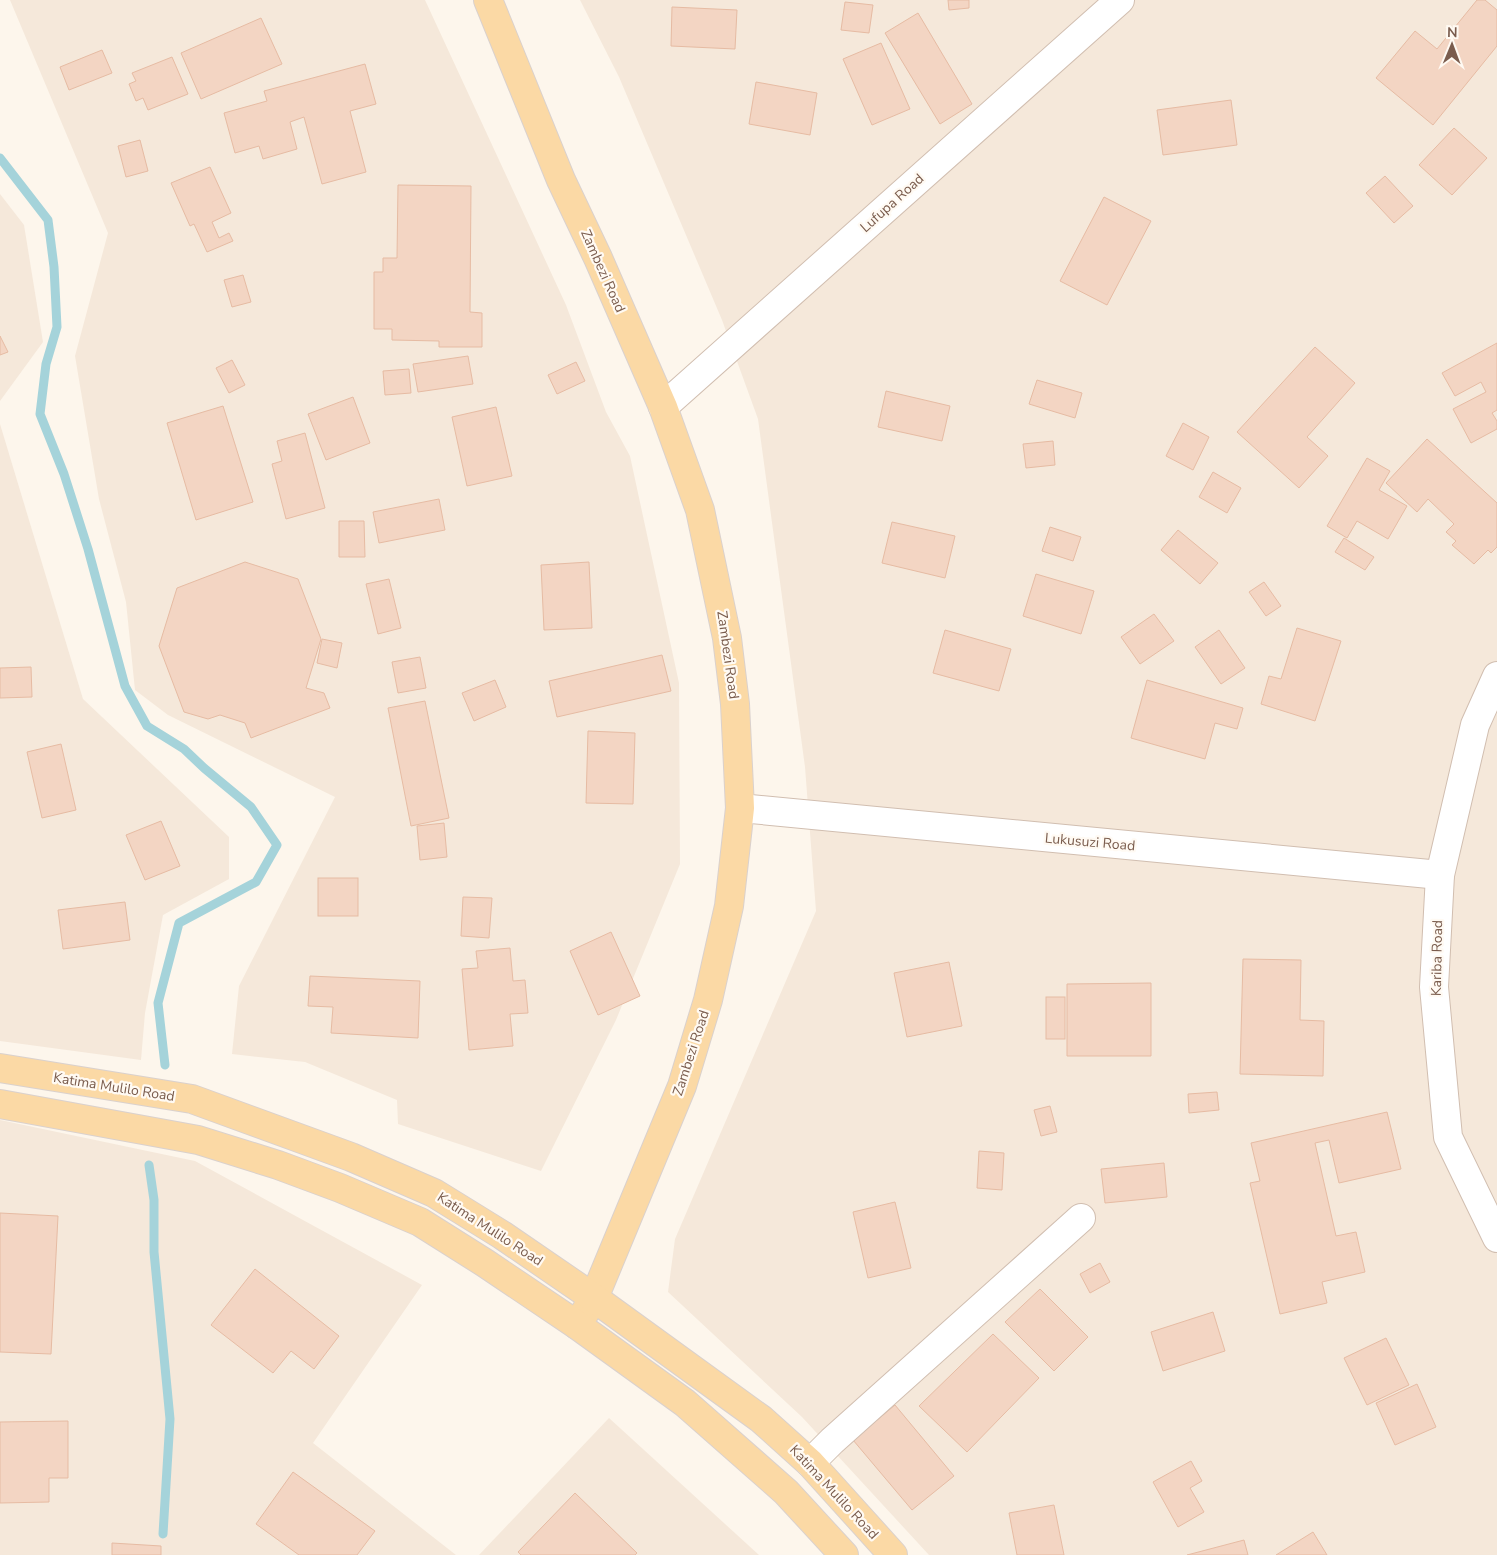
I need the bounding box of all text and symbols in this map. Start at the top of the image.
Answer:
north arrow [1427,20,1477,70]
text: N [1447,23,1458,42]
street label: Lufupa Road [856,169,928,237]
street label: Zambezi Road [576,226,630,316]
street label: Zambezi Road [712,610,744,700]
street label: Lukusuzi Road [1044,829,1136,855]
street label: Kariba Road [1427,920,1447,996]
street label: Zambezi Road [668,1008,714,1098]
street label: Katima Mulilo Road [52,1068,176,1106]
street label: Katima Mulilo Road [433,1188,547,1270]
street label: Katima Mulilo Road [785,1441,883,1543]

